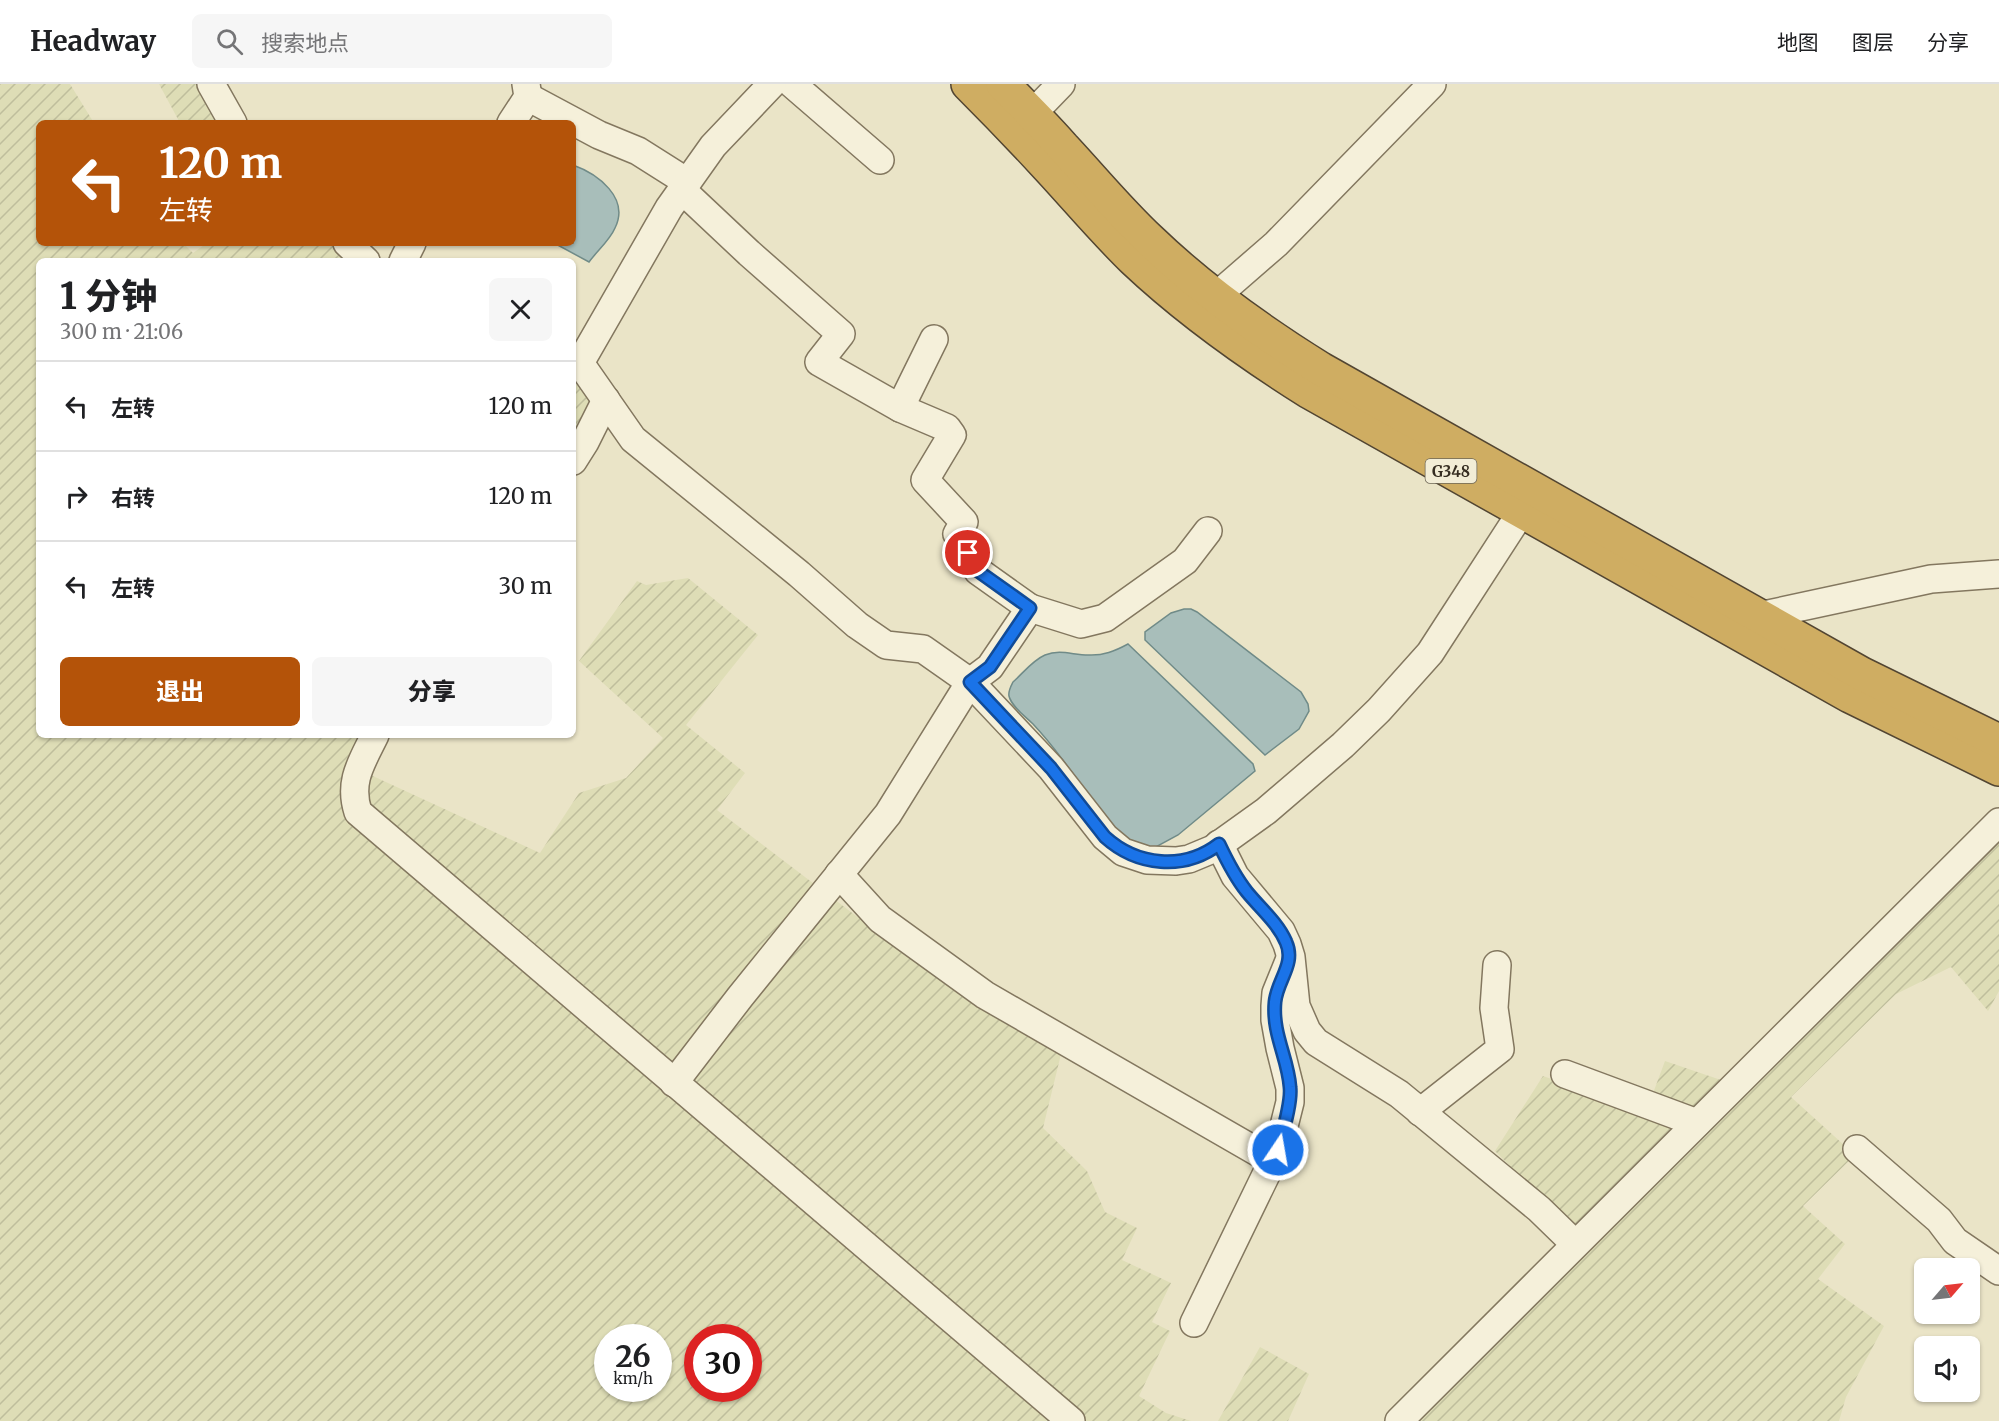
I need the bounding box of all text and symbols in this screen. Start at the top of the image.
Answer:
search box [192,14,612,68]
text: Headway [30,23,156,59]
icon: search [213,25,246,58]
text: 搜索地点 [261,29,349,57]
text: 地图 [1777,29,1819,56]
text: 图层 [1852,29,1894,56]
text: 分享 [1927,29,1969,56]
text: 120 m [159,137,282,189]
icon: left [60,144,138,222]
text: 左转 [159,193,213,227]
text: 1 分钟 [60,274,157,319]
button: close [489,278,552,341]
text: 300 m · 21:06 [60,319,183,344]
icon: left [60,390,93,423]
text: 120 m [488,392,552,420]
text: 左转 [111,394,155,422]
road number: G348 [1426,459,1476,483]
icon: right [60,480,93,513]
text: 120 m [488,482,552,510]
text: 右转 [111,484,155,512]
pin [942,527,993,578]
icon: arrive [951,536,984,569]
icon: left [60,570,93,603]
text: 30 m [498,572,552,600]
text: 左转 [111,574,155,602]
button: 退出 [60,657,300,726]
button: 分享 [312,657,552,726]
position arrow [1246,1118,1310,1182]
north arrow [1914,1258,1980,1324]
map controls [1914,1258,1980,1402]
speed limit sign: 30 [684,1324,762,1402]
button: sound [1914,1336,1980,1402]
text: 26 [615,1337,651,1375]
text: km/h [613,1369,653,1388]

